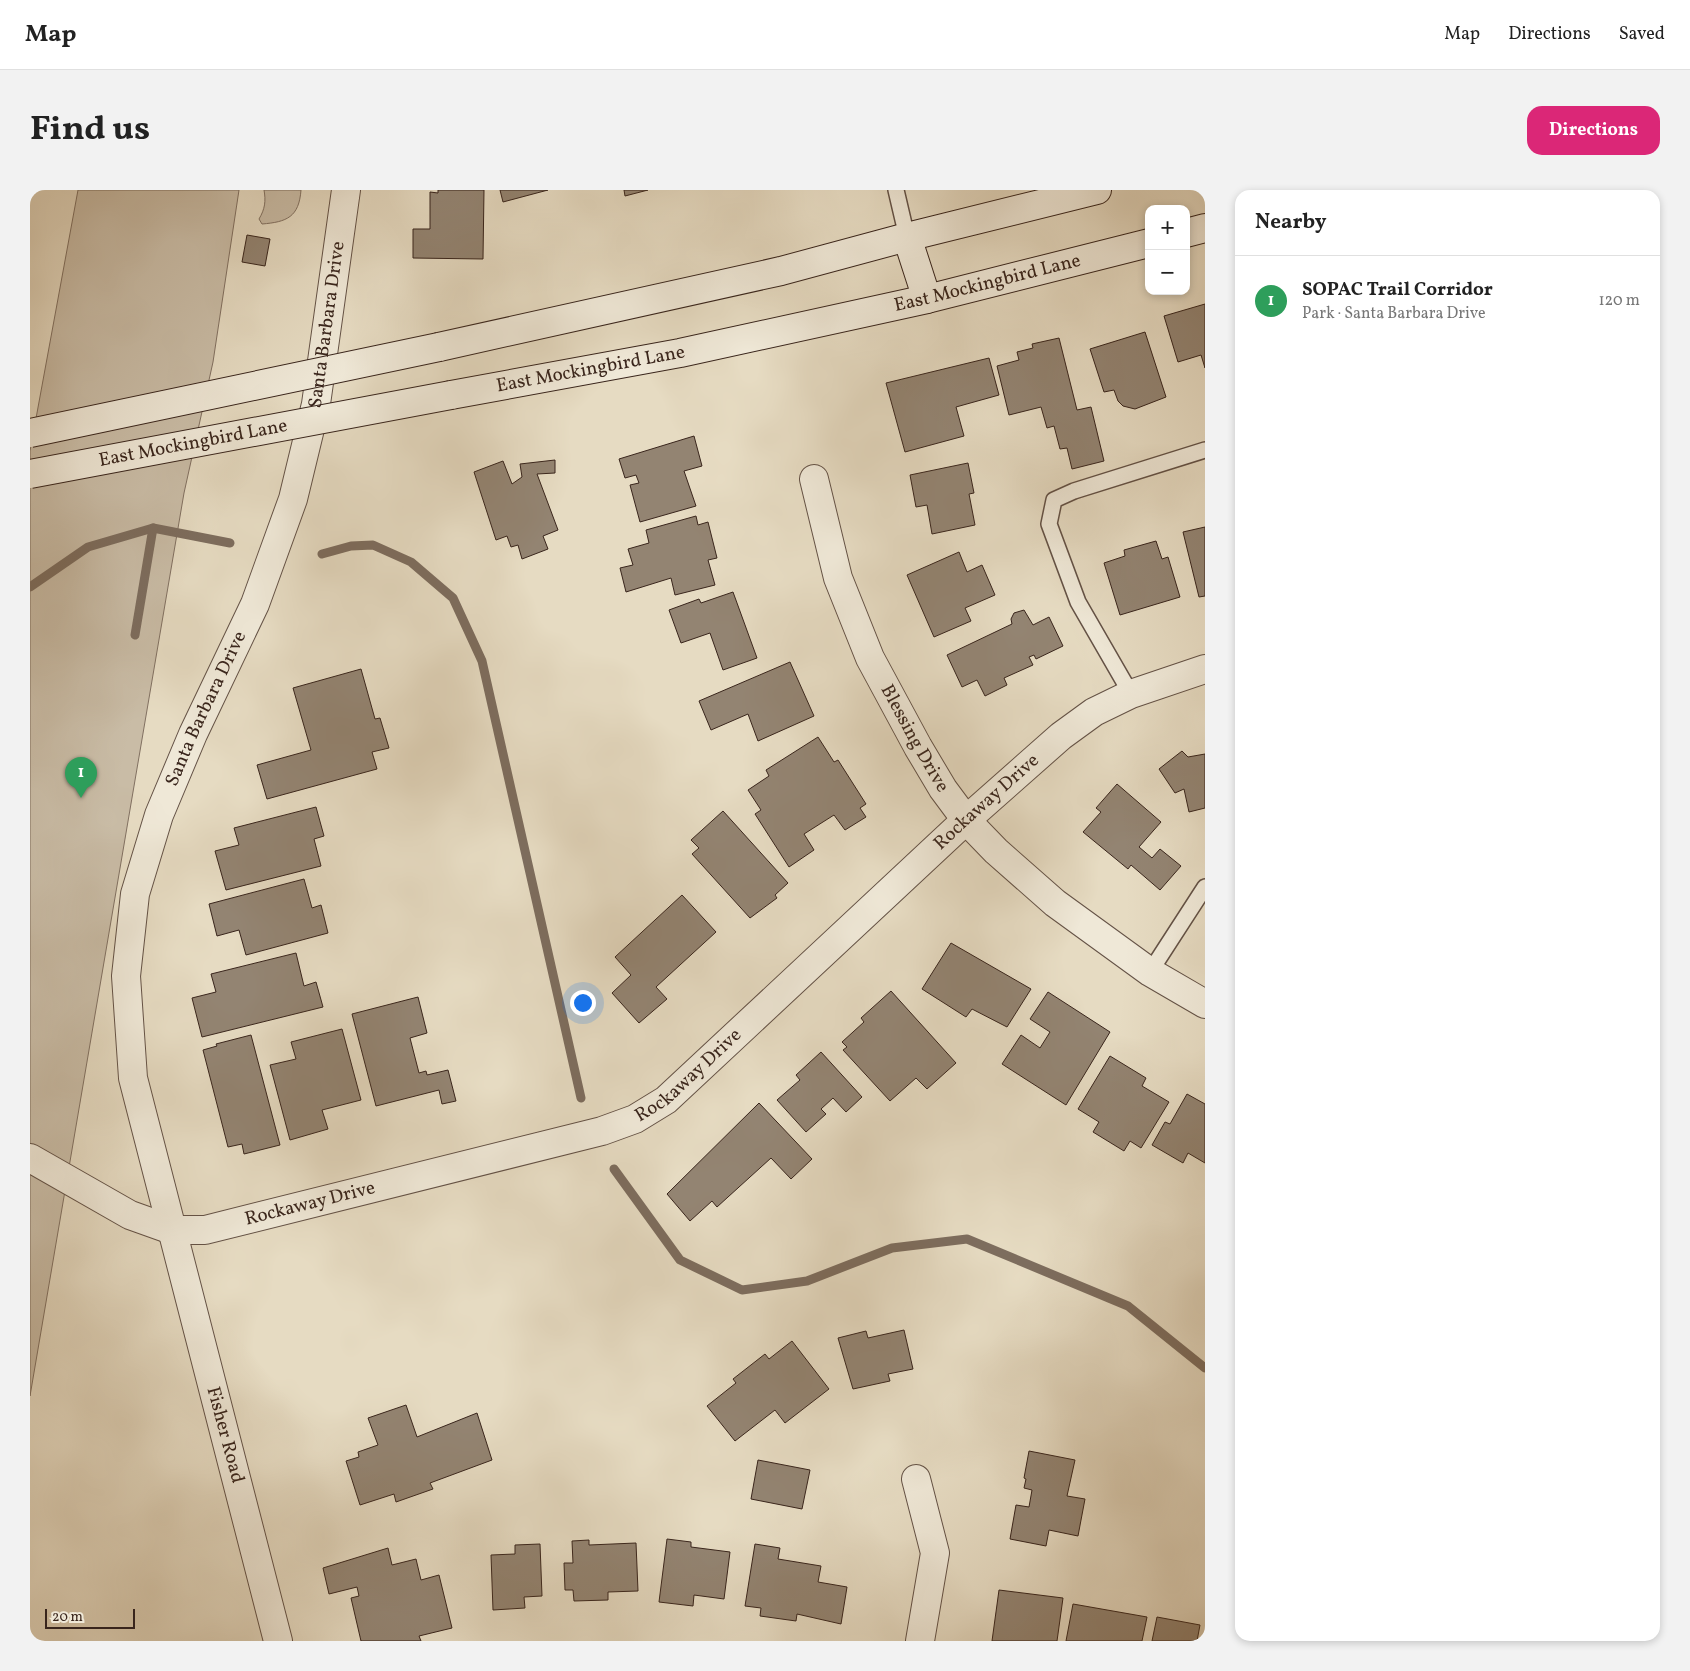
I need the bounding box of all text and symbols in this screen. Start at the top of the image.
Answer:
text: Map [25,18,76,52]
text: Map [1444,22,1480,47]
text: Directions [1508,22,1591,47]
text: Saved [1619,22,1665,47]
text: Find us [30,106,150,154]
button: Directions [1527,106,1660,155]
map controls [1145,205,1190,295]
button: + [1145,205,1190,250]
text: Nearby [1255,208,1326,237]
street label: Santa Barbara Drive [303,240,352,410]
street label: East Mockingbird Lane [892,248,1083,319]
button: − [1145,250,1190,295]
text: SOPAC Trail Corridor [1302,277,1493,303]
text: 1 [1268,290,1274,312]
text: 120 m [1598,290,1640,312]
text: Park · Santa Barbara Drive [1302,303,1486,325]
street label: East Mockingbird Lane [494,339,687,399]
street label: East Mockingbird Lane [97,413,290,474]
street label: Santa Barbara Drive [160,627,253,790]
street label: Blessing Drive [874,680,955,797]
street label: Rockaway Drive [928,748,1045,856]
pin: 1 [65,757,97,798]
your location [570,990,596,1016]
street label: Rockaway Drive [630,1023,748,1129]
street label: Rockaway Drive [242,1175,378,1233]
street label: Fisher Road [200,1384,250,1486]
scale bar [45,1606,135,1629]
text: 20 m [52,1608,83,1627]

